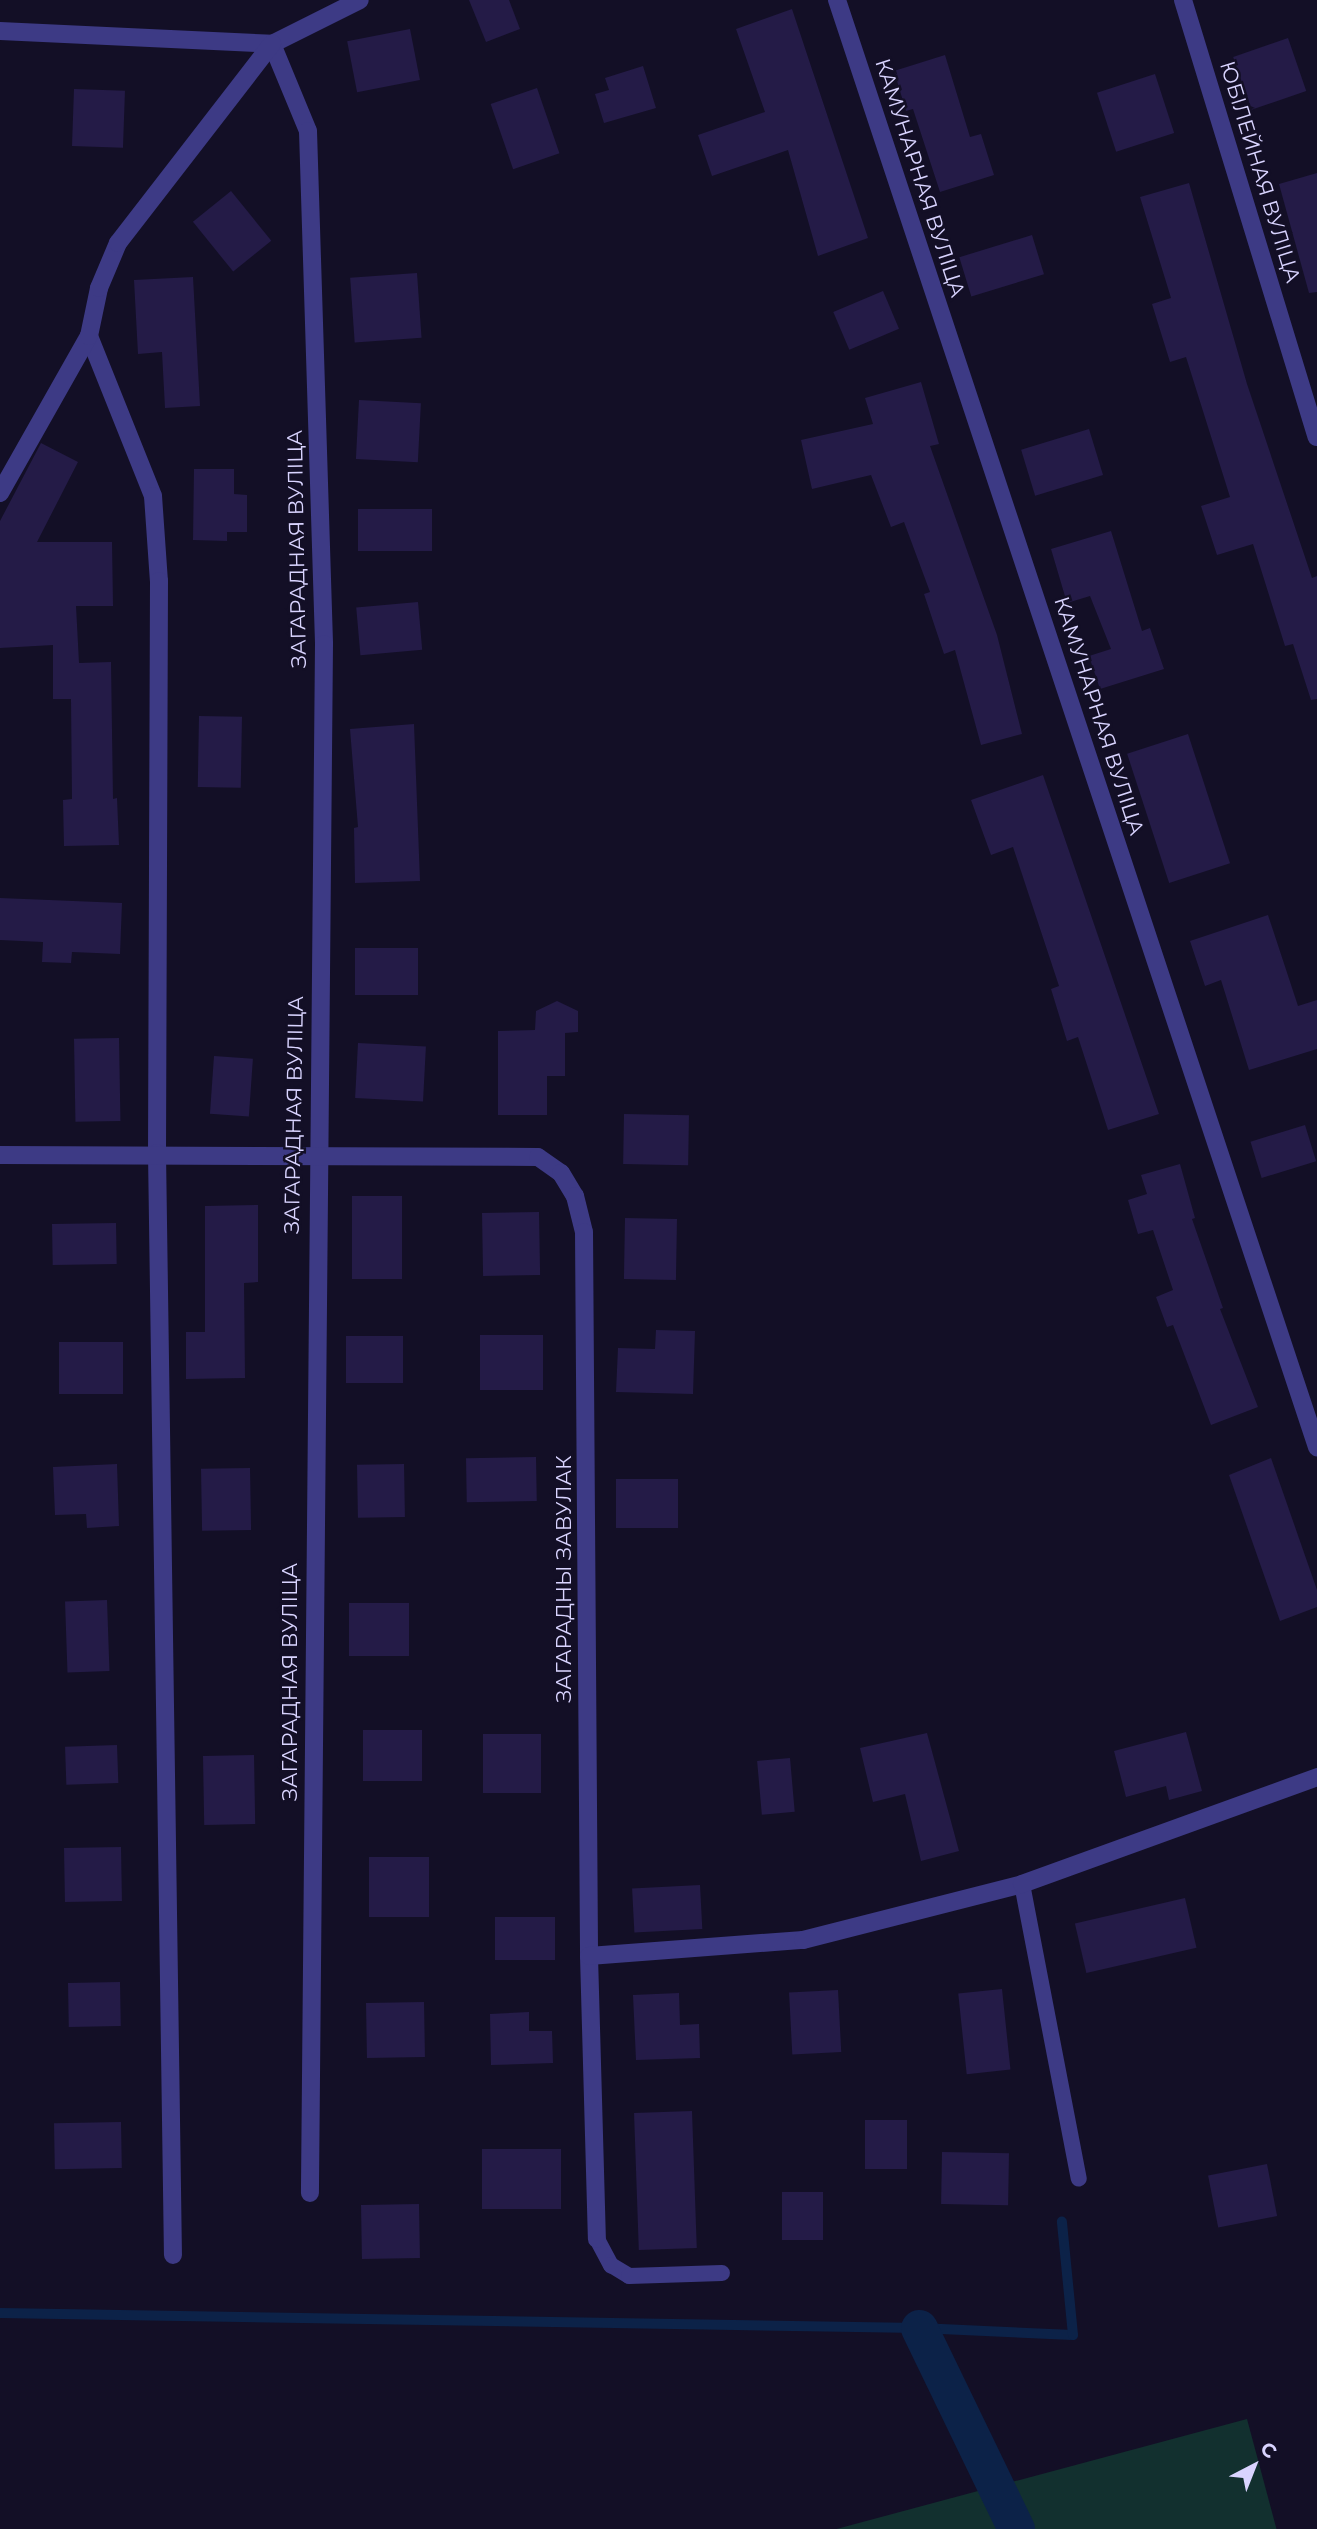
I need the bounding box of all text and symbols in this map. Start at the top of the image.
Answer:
street label: КАМУНАРНАЯ ВУЛІЦА [869,56,971,300]
street label: ЮБІЛЕЙНАЯ ВУЛІЦА [1214,58,1306,286]
street label: ЗАГАРАДНАЯ ВУЛІЦА [282,430,312,668]
street label: КАМУНАРНАЯ ВУЛІЦА [1048,594,1150,838]
street label: ЗАГАРАДНАЯ ВУЛІЦА [279,996,309,1234]
street label: ЗАГАРАДНЫ ЗАВУЛАК [551,1455,577,1703]
street label: ЗАГАРАДНАЯ ВУЛІЦА [277,1563,303,1801]
north arrow [1219,2431,1289,2501]
text: С [1256,2437,1281,2463]

